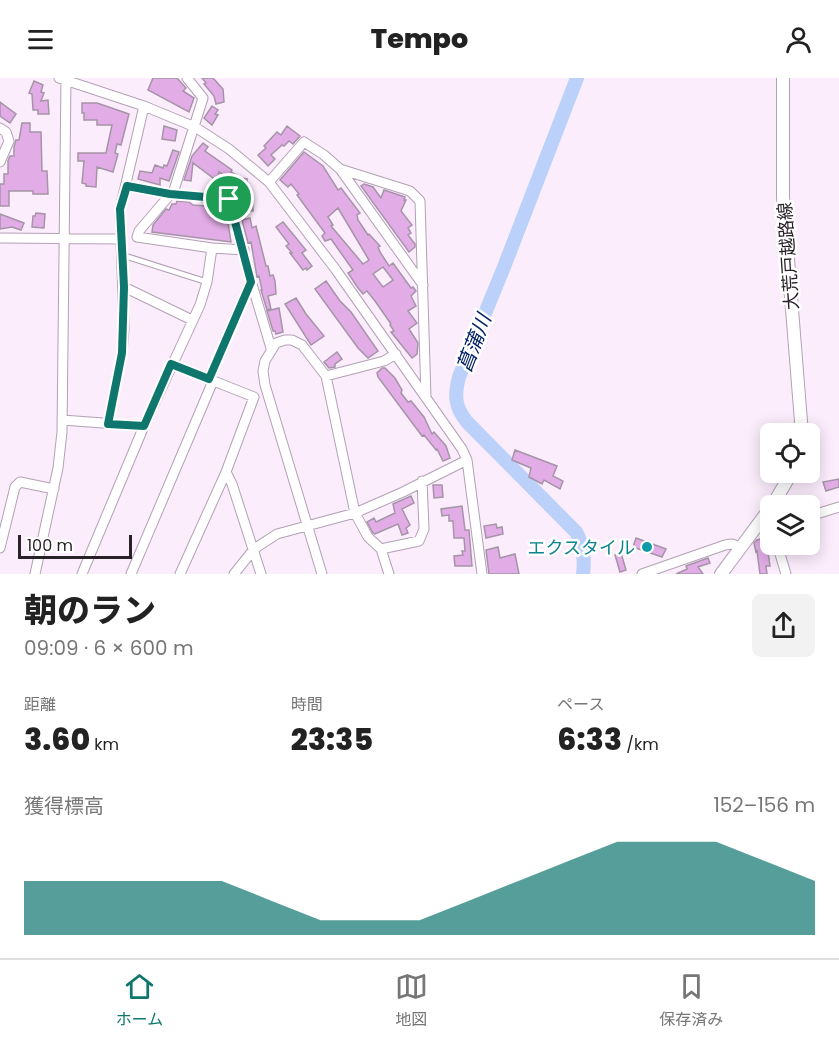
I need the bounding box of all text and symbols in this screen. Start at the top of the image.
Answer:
text: Tempo [371,20,468,57]
icon: menu [24,23,57,56]
icon: person [782,23,815,56]
pin [203,173,254,224]
icon: arrive [212,182,245,215]
street label: 大荒戸越路線 [772,201,804,311]
water label: 菖蒲川 [450,308,499,376]
map controls [760,423,820,555]
button: locate [760,423,820,483]
button: layers [760,495,820,555]
scale bar [18,532,132,559]
text: 100 m [27,534,73,557]
place label: エクスタイル [528,535,635,560]
marker: エクスタイル [640,540,654,554]
text: 朝のラン [24,587,156,634]
button: share [752,594,815,657]
text: 09:09 · 6 × 600 m [24,634,194,662]
text: 距離 [24,693,56,716]
text: 時間 [291,693,323,716]
text: ペース [557,693,605,716]
text: 3.60 [24,718,90,761]
text: 23:35 [291,718,373,761]
text: 6:33 [557,718,622,761]
text: km [90,733,119,756]
text: /km [622,733,659,756]
text: 152–156 m [713,791,815,819]
text: 獲得標高 [24,792,104,820]
tab: ホーム [116,970,163,1032]
tab: 地図 [395,970,428,1032]
tab: 保存済み [659,970,723,1032]

